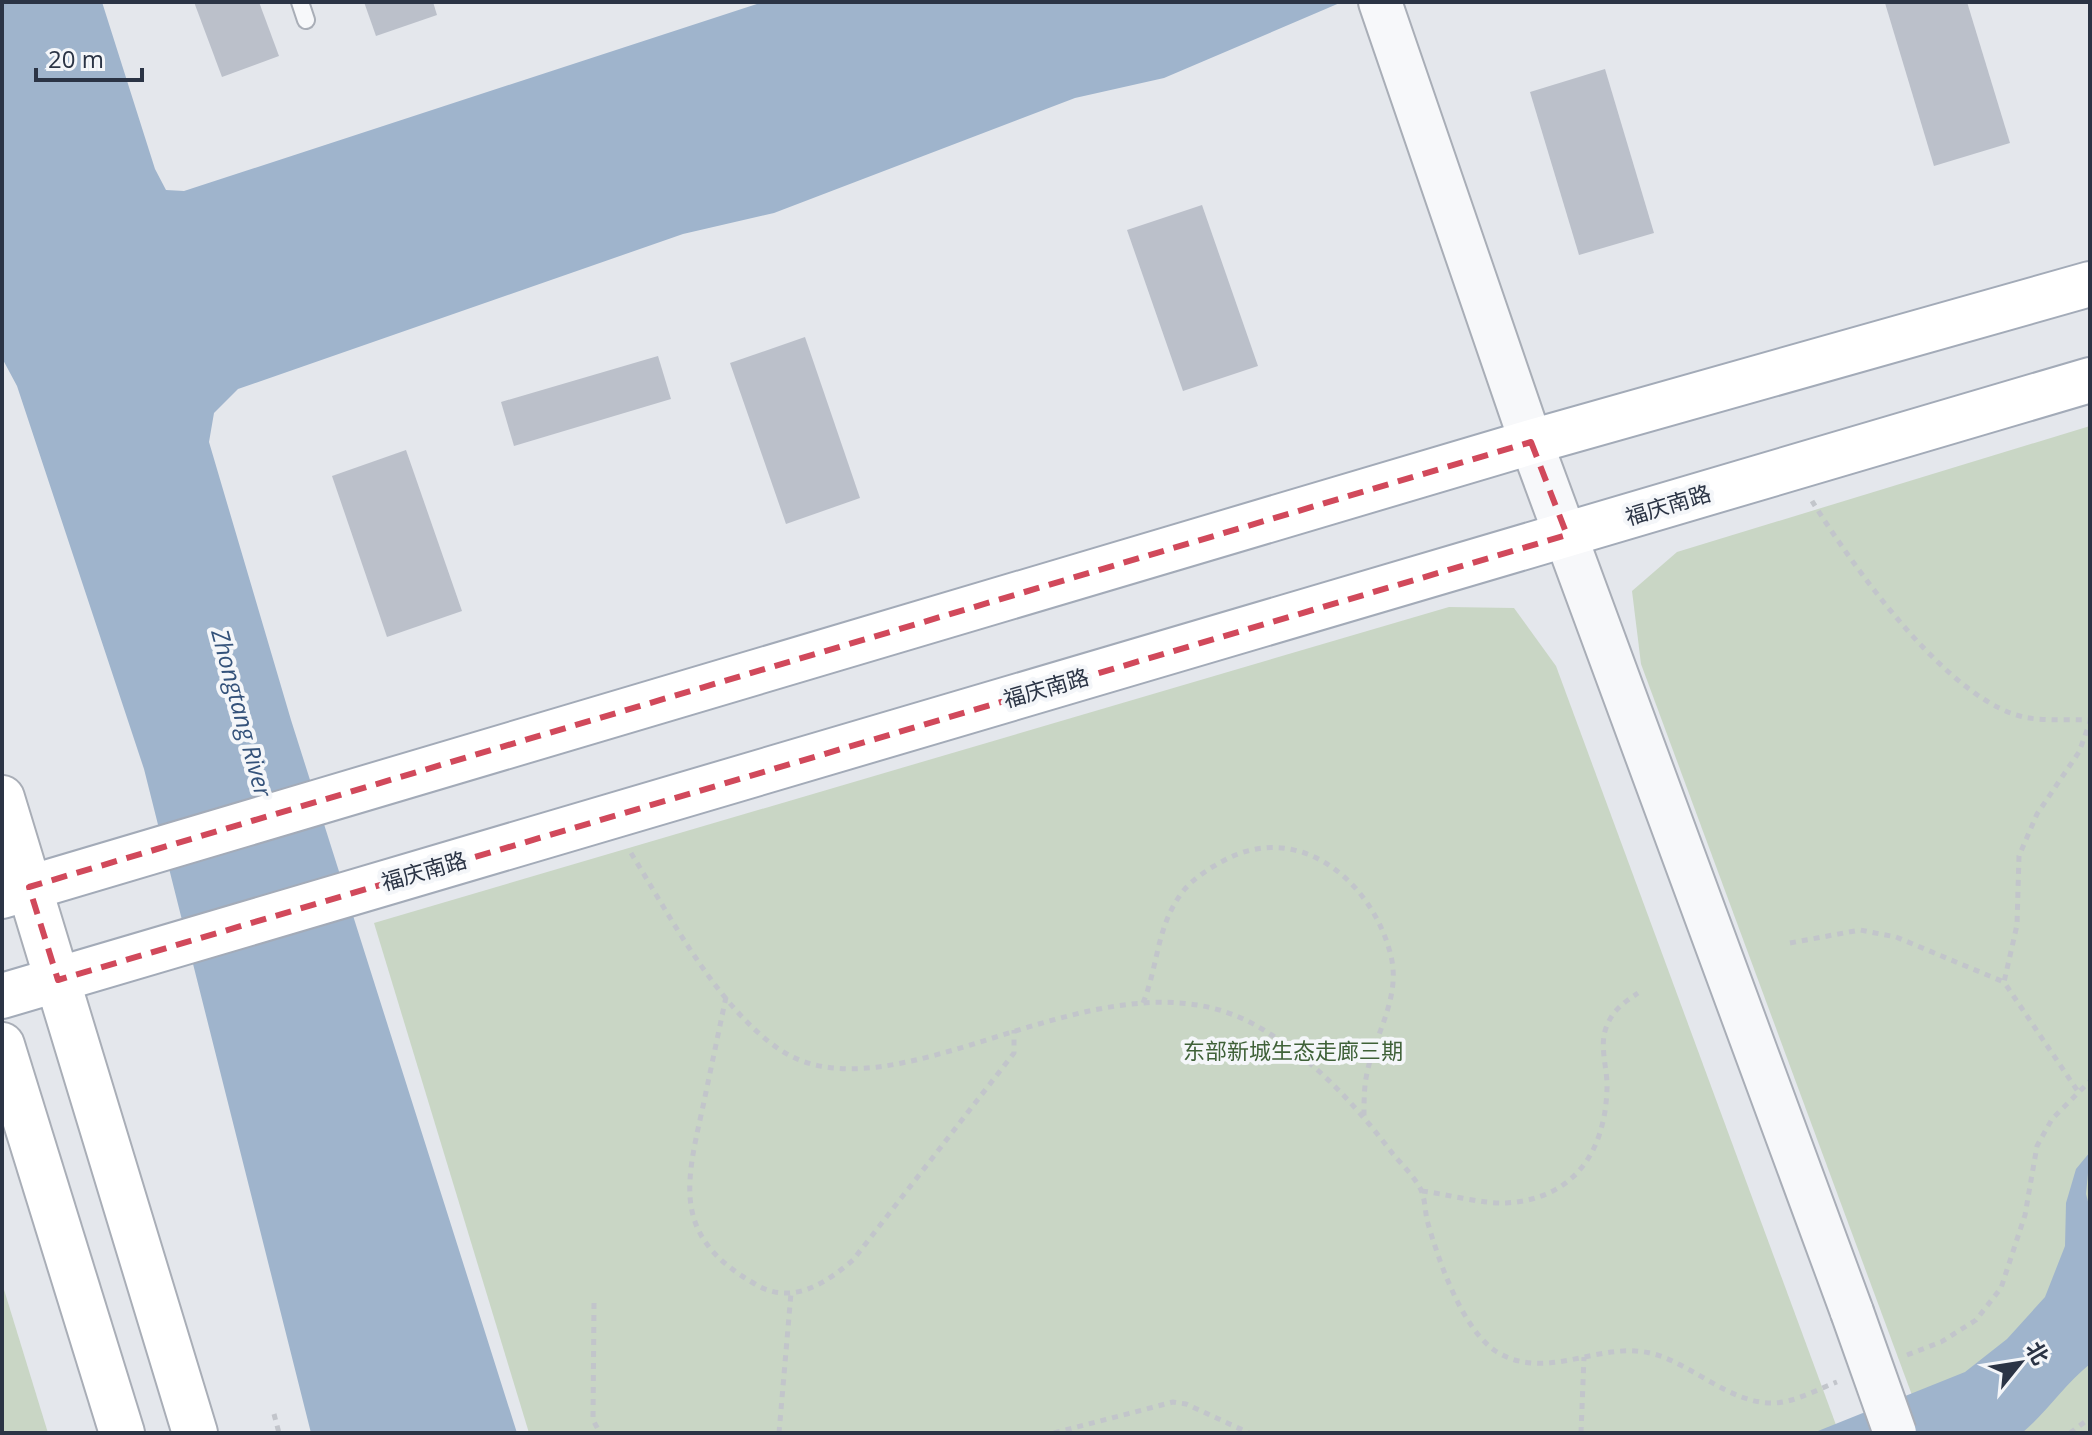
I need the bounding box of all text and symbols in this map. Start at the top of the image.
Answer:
scale bar [36,32,142,82]
text: 20 m [48,42,104,75]
street label: 福庆南路 [1621,477,1714,531]
water label: Zhongtang River [204,624,281,802]
street label: 福庆南路 [999,660,1092,714]
street label: 福庆南路 [377,843,470,897]
park label: 东部新城生态走廊三期 [1183,1035,1403,1065]
north arrow [1980,1323,2060,1403]
text: 北 [2020,1335,2057,1370]

